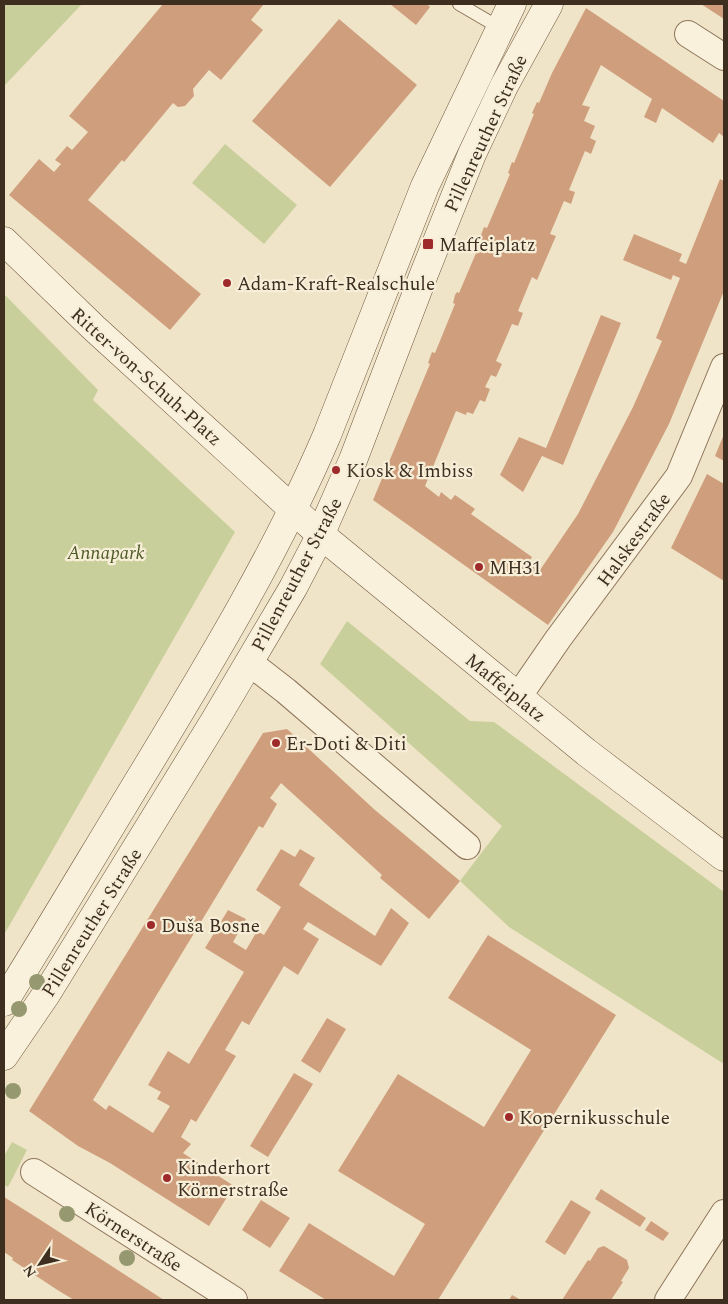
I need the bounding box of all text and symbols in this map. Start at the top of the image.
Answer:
street label: Pillenreuther Straße [437,50,536,217]
place label: Maffeiplatz [439,231,536,260]
marker: Maffeiplatz [421,237,435,251]
place label: Adam-Kraft-Realschule [237,270,435,299]
marker: Adam-Kraft-Realschule [221,277,233,289]
street label: Ritter-von-Schuh-Platz [64,301,228,453]
place label: Kiosk & Imbiss [346,457,474,486]
marker: Kiosk & Imbiss [330,464,342,476]
street label: Halskestraße [590,487,678,593]
street label: Pillenreuther Straße [244,492,350,657]
park label: Annapark [66,539,145,568]
place label: MH31 [489,554,542,583]
marker: MH31 [473,561,485,573]
street label: Maffeiplatz [458,646,552,730]
place label: Er-Doti & Diti [286,730,407,759]
marker: Er-Doti & Diti [270,737,282,749]
street label: Pillenreuther Straße [35,843,150,1003]
place label: Duša Bosne [161,912,260,941]
marker: Duša Bosne [145,919,157,931]
place label: Kopernikusschule [519,1104,670,1133]
marker: Kopernikusschule [503,1111,515,1123]
place label: Kinderhort Körnerstraße [177,1154,289,1205]
marker: Kinderhort Körnerstraße [161,1172,173,1184]
street label: Körnerstraße [79,1195,188,1280]
north arrow [15,1239,65,1289]
text: N [18,1260,42,1282]

